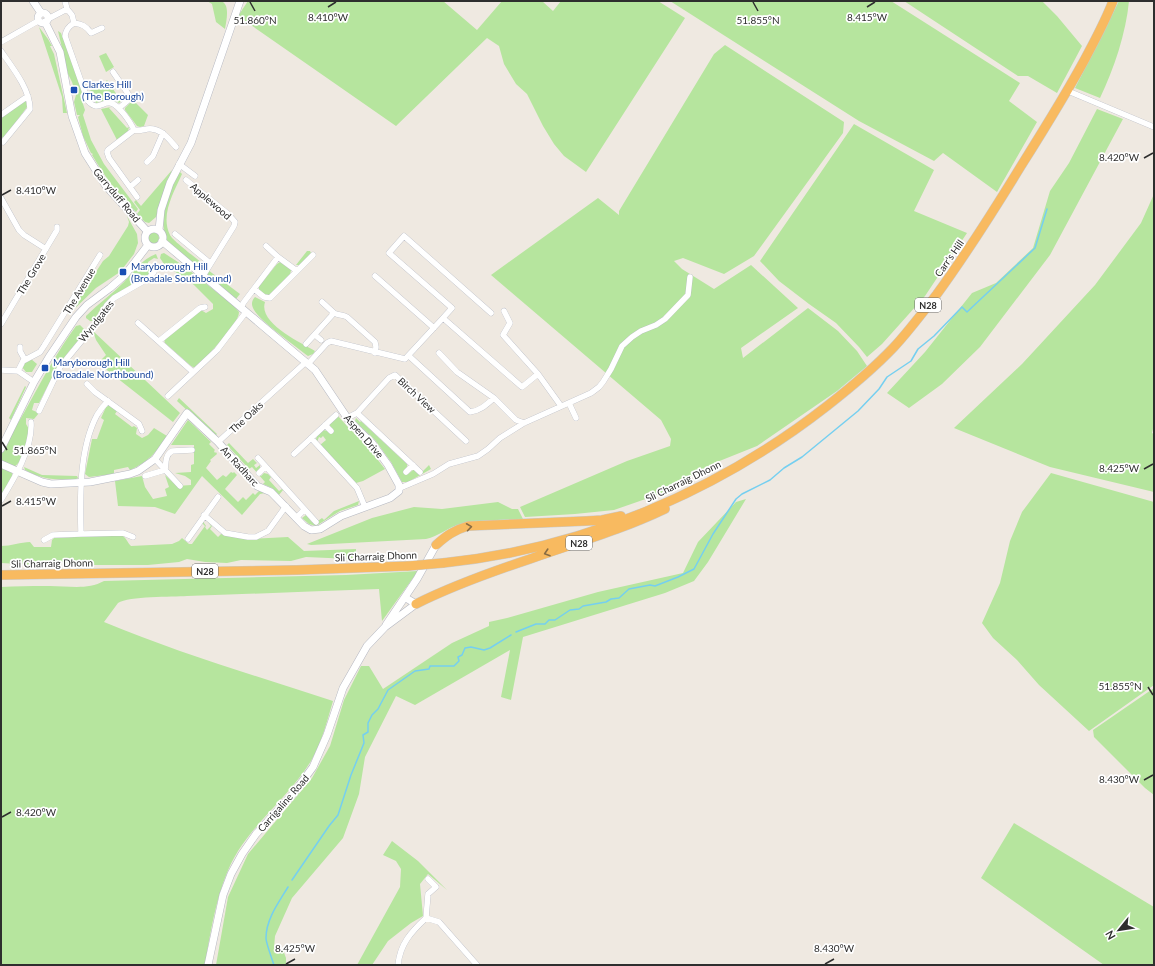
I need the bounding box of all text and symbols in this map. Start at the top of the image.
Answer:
text: 8.410°W [308,11,349,23]
text: 8.415°W [847,11,888,23]
text: 51.860°N [233,14,277,26]
text: 51.855°N [736,14,780,26]
place label: Clarkes Hill (The Borough) [82,78,144,102]
marker: Clarkes Hill (The Borough) [69,85,79,95]
text: 8.420°W [1099,151,1140,163]
street label: Garryduff Road [91,166,143,224]
street label: Applewood [188,180,234,222]
text: 8.410°W [16,184,57,196]
street label: Carr's Hill [932,237,966,279]
street label: The Grove [14,251,48,297]
place label: Maryborough Hill (Broadale Southbound) [131,260,232,284]
street label: The Avenue [60,266,98,316]
marker: Maryborough Hill (Broadale Southbound) [118,267,128,277]
street label: Wyndgates [76,298,116,344]
road number: N28 [915,298,941,312]
place label: Maryborough Hill (Broadale Northbound) [53,356,154,380]
marker: Maryborough Hill (Broadale Northbound) [40,363,50,373]
street label: Birch View [396,375,438,416]
street label: The Oaks [227,398,265,436]
street label: Aspen Drive [342,412,386,460]
street label: An Radharc [218,443,262,489]
text: 51.865°N [13,444,57,456]
street label: Sli Charraig Dhonn [643,458,723,504]
text: 8.425°W [1099,462,1140,474]
text: 8.415°W [16,495,57,507]
one-way arrow [466,523,472,532]
road number: N28 [566,536,592,550]
one-way arrow [544,548,551,557]
street label: Sli Charraig Dhonn [335,549,417,563]
street label: Sli Charraig Dhonn [11,556,93,570]
road number: N28 [192,564,218,578]
text: 51.855°N [1098,680,1142,692]
street label: Carrigaline Road [255,772,311,834]
text: 8.430°W [1099,773,1140,785]
text: 8.420°W [16,806,57,818]
north arrow [1099,910,1139,950]
text: N [1102,928,1118,942]
text: 8.425°W [275,942,316,954]
text: 8.430°W [814,942,855,954]

